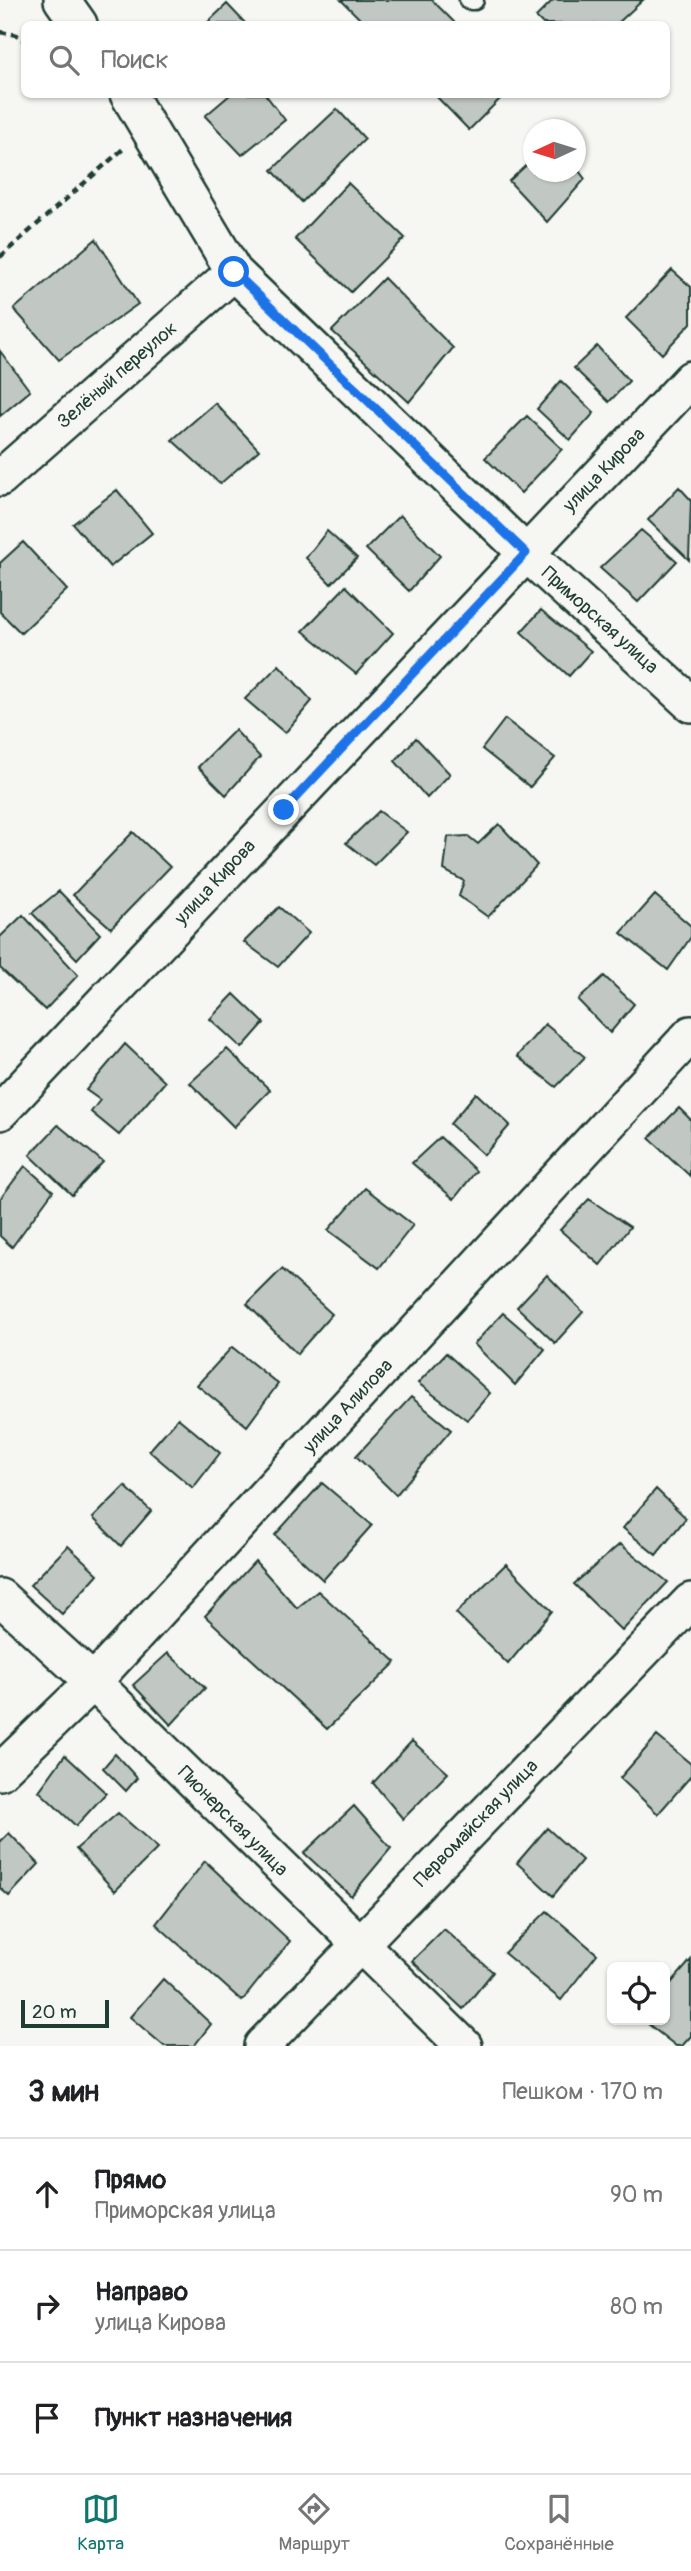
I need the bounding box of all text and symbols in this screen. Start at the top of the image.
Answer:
search box [21,21,670,98]
icon: search [45,41,83,79]
text: Поиск [101,44,169,76]
north arrow [523,119,586,182]
route start [218,256,249,287]
street label: Зелёный переулок [52,316,182,434]
street label: улица Кирова [557,423,650,518]
street label: Приморская улица [537,561,664,679]
route end [268,794,299,825]
street label: улица Кирова [169,834,261,930]
street label: улица Алилова [297,1354,398,1459]
street label: Первомайская улица [409,1754,543,1892]
street label: Пионерская улица [173,1761,293,1881]
map controls [607,1962,670,2025]
button: locate [607,1962,670,2025]
scale bar [21,1997,108,2029]
text: 20 m [32,2000,77,2024]
text: 3 мин [28,2073,99,2110]
text: Пешком · 170 m [503,2077,663,2106]
text: Прямо [95,2164,166,2196]
icon: ahead [28,2175,66,2213]
text: 90 m [610,2180,663,2209]
text: Приморская улица [95,2196,276,2225]
text: Направо [95,2276,188,2308]
icon: right [28,2287,66,2325]
text: 80 m [610,2292,663,2321]
text: улица Кирова [95,2308,226,2337]
icon: arrive [28,2399,66,2437]
text: Пункт назначения [95,2402,292,2434]
tab: Карта [77,2490,124,2556]
tab: Маршрут [278,2490,350,2556]
tab: Сохранённые [504,2490,614,2556]

